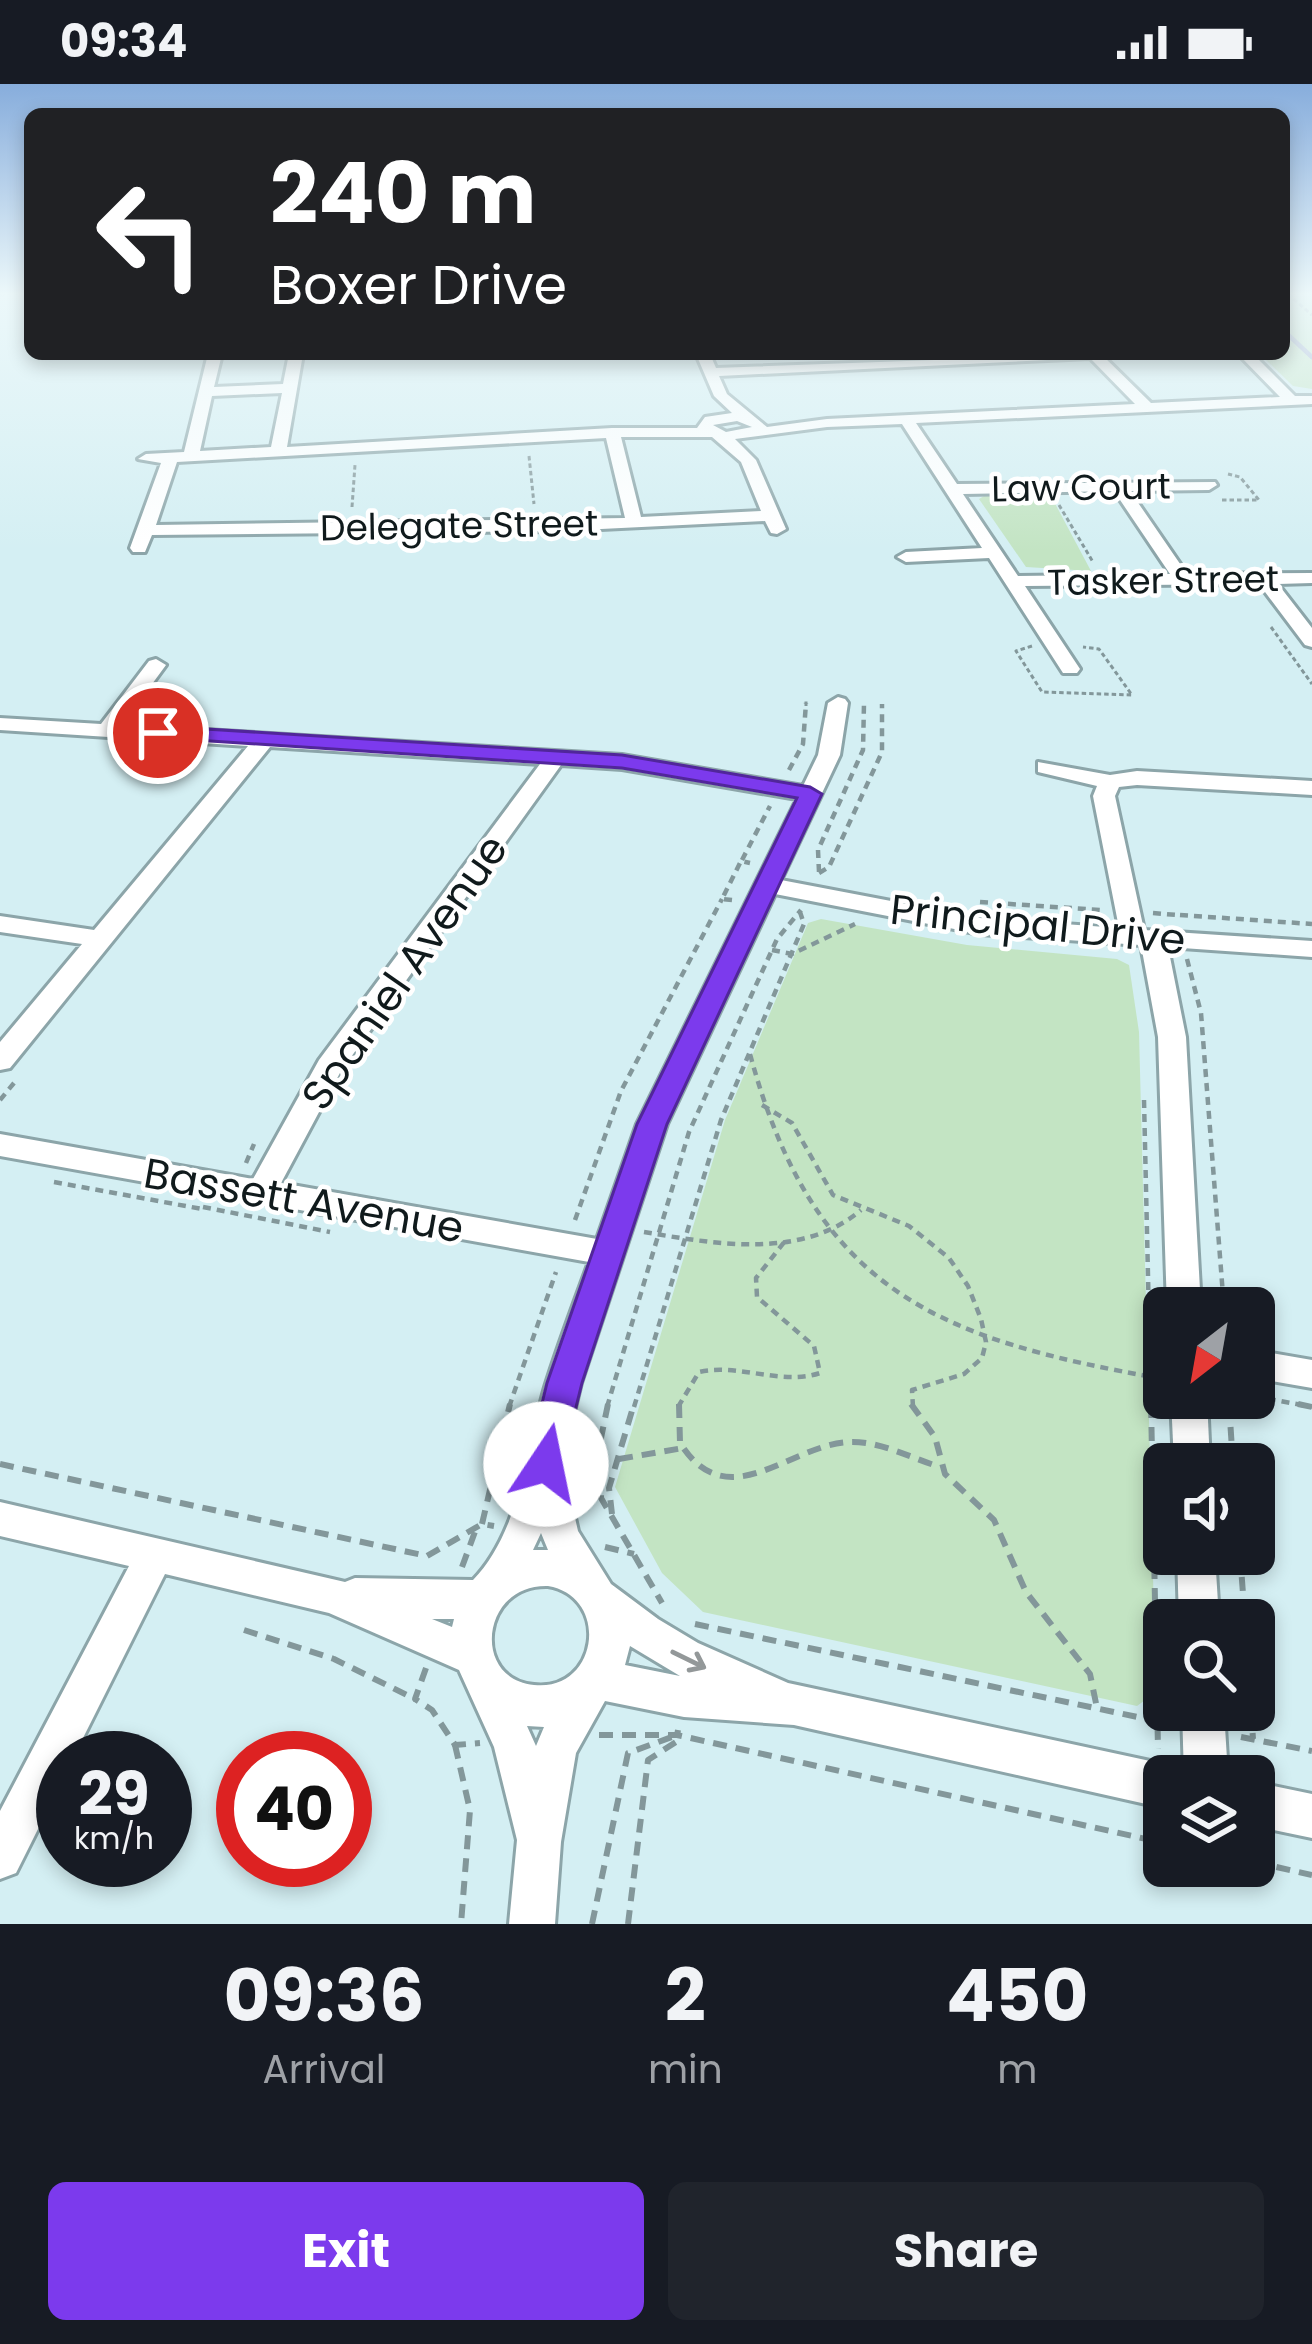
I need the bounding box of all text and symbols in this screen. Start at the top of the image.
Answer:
text: 09:34 [60,10,188,73]
text: 240 m [270,135,536,252]
icon: left [72,156,228,312]
text: Boxer Drive [270,247,567,323]
street label: Law Court [991,460,1171,515]
street label: Delegate Street [320,498,598,553]
street label: Tasker Street [1047,553,1279,608]
pin [107,682,209,784]
icon: arrive [125,700,191,766]
street label: Spaniel Avenue [287,823,521,1122]
street label: Principal Drive [887,880,1189,969]
street label: Bassett Avenue [139,1143,468,1258]
north arrow [1143,1287,1275,1419]
map controls [1143,1287,1275,1887]
position arrow [483,1401,609,1527]
button: sound [1143,1443,1275,1575]
button: search [1143,1599,1275,1731]
one-way arrow [670,1650,706,1672]
speed limit sign: 40 [216,1731,372,1887]
text: 29 [78,1752,150,1836]
button: layers [1143,1755,1275,1887]
text: km/h [74,1817,154,1860]
text: 09:36 [223,1945,425,2046]
text: 2 [665,1945,706,2046]
text: 450 [946,1945,1089,2046]
text: Arrival [263,2042,385,2097]
text: min [648,2042,723,2097]
text: m [997,2042,1037,2097]
button: Exit [48,2182,644,2320]
button: Share [668,2182,1264,2320]

